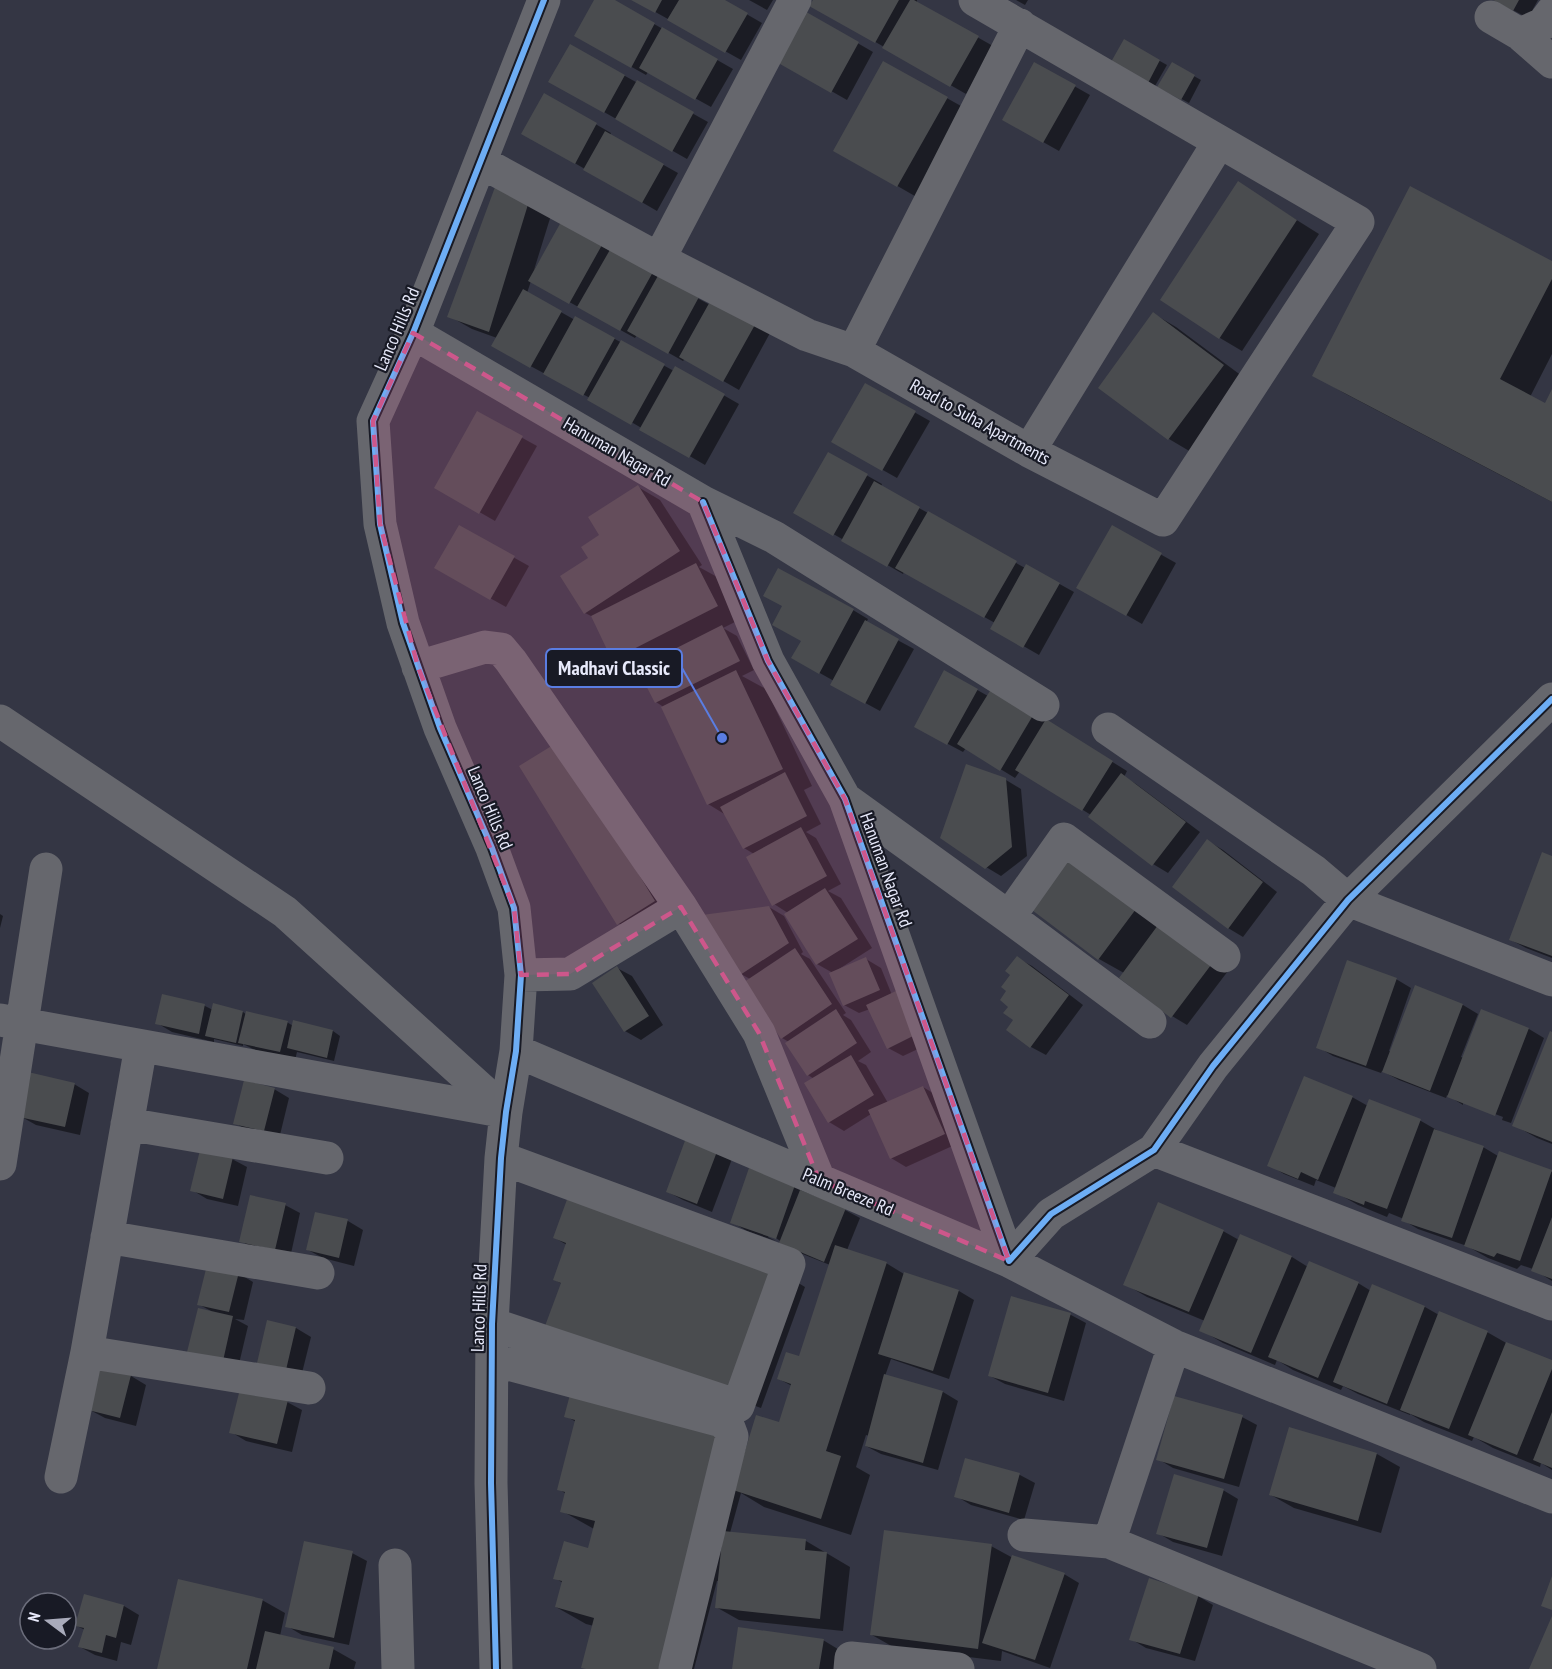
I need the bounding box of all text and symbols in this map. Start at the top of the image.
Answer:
street label: Lanco Hills Rd [369,284,424,374]
street label: Road to Suha Apartments [906,373,1054,470]
street label: Hanuman Nagar Rd [559,412,675,492]
callout: Madhavi Classic [546,649,682,687]
text: Madhavi Classic [558,655,670,681]
street label: Lanco Hills Rd [463,763,518,853]
street label: Hanuman Nagar Rd [855,809,918,930]
street label: Palm Breeze Rd [799,1162,897,1221]
street label: Lanco Hills Rd [465,1263,492,1353]
north arrow [18,1591,78,1651]
text: N [23,1610,44,1624]

